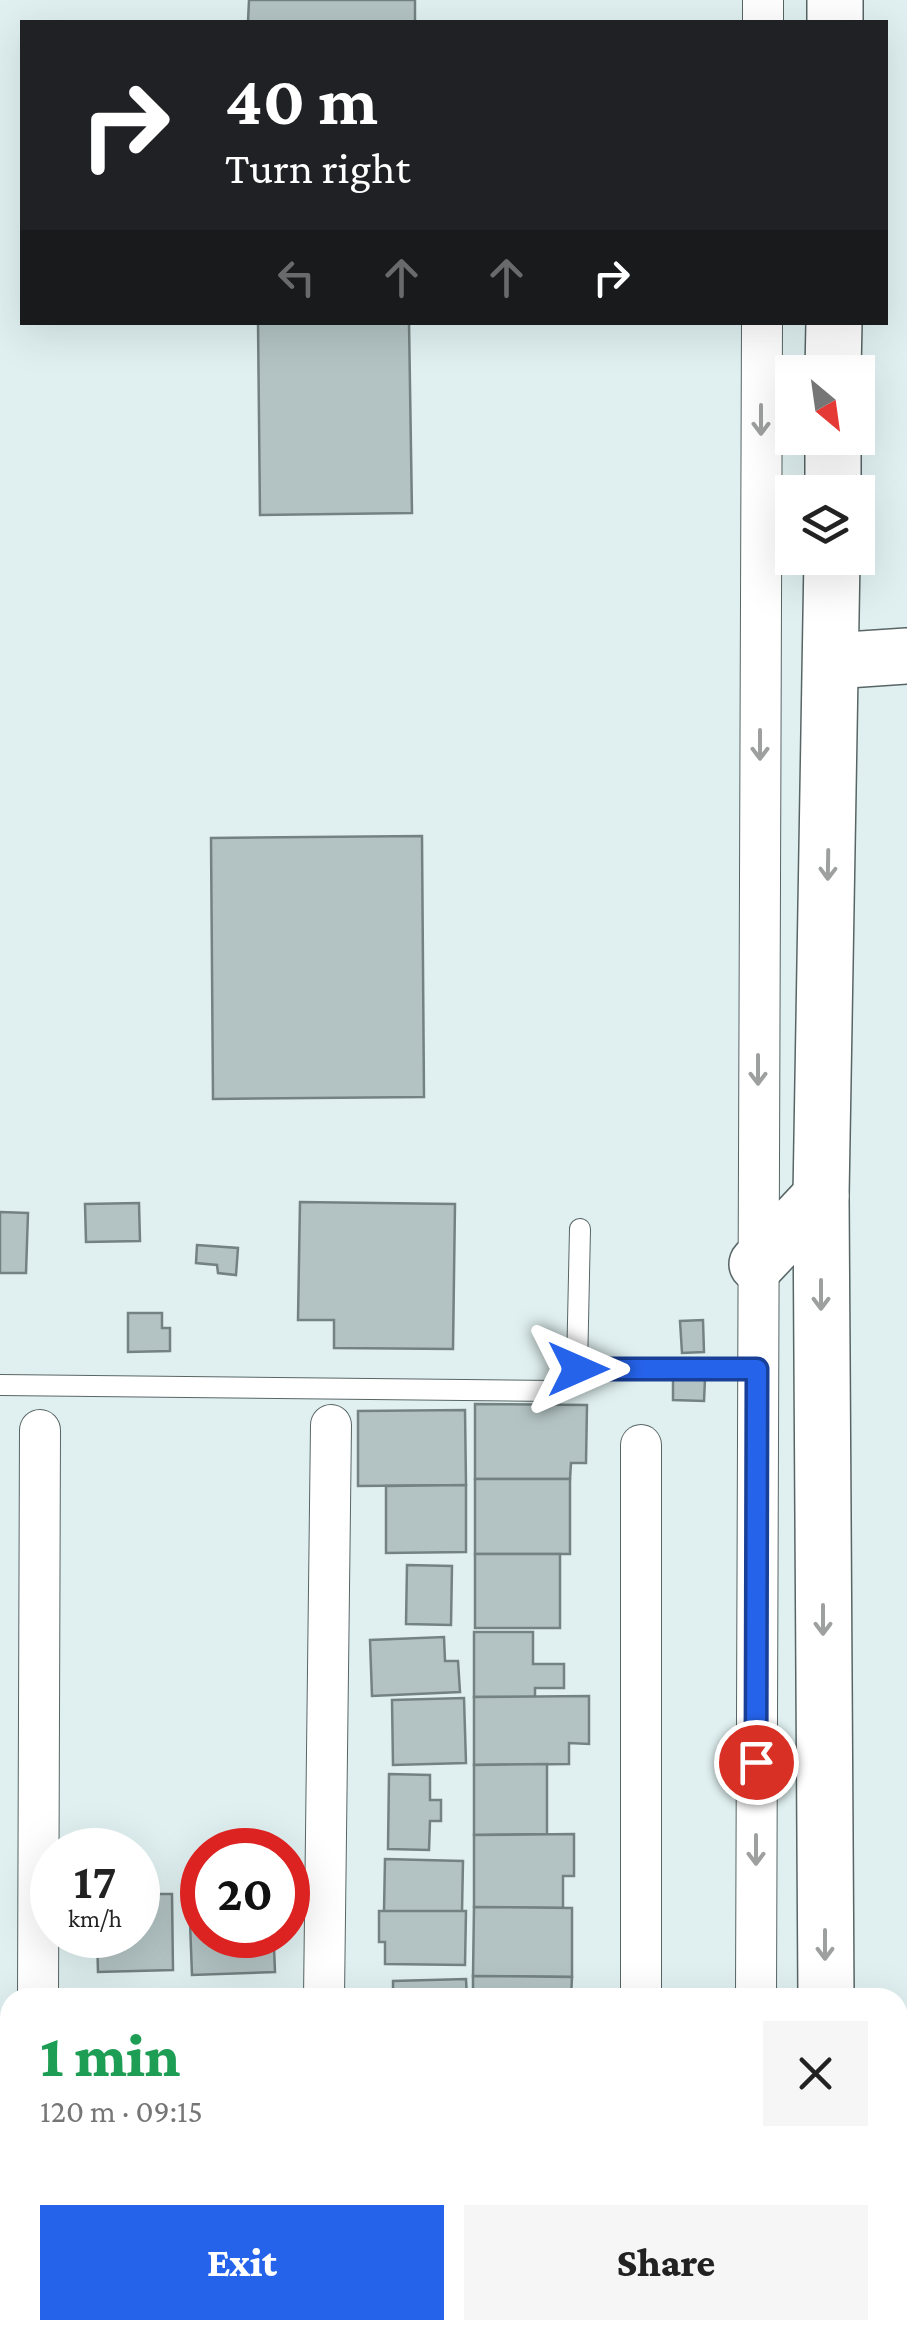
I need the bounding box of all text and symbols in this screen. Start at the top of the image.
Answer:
icon: right [60,60,190,190]
text: 40 m [225,61,378,139]
text: Turn right [225,143,410,193]
icon: left [269,250,324,305]
icon: ahead [374,250,429,305]
icon: ahead [479,250,534,305]
icon: right [584,250,639,305]
north arrow [775,355,875,455]
map controls [775,355,875,575]
one-way arrow [752,402,770,435]
button: layers [775,475,875,575]
one-way arrow [750,728,770,760]
one-way arrow [818,848,837,880]
one-way arrow [748,1052,768,1085]
one-way arrow [812,1278,830,1310]
position arrow [526,1317,630,1421]
one-way arrow [814,1602,832,1635]
pin [714,1720,799,1805]
icon: arrive [729,1735,784,1790]
speed limit sign: 20 [180,1828,310,1958]
one-way arrow [746,1832,766,1865]
text: 17 [74,1853,116,1909]
text: km/h [68,1905,122,1932]
one-way arrow [816,1928,834,1960]
button: close [763,2021,868,2126]
text: 1 min [40,2022,180,2089]
text: 120 m · 09:15 [40,2093,203,2129]
button: Exit [40,2205,444,2320]
button: Share [464,2205,868,2320]

